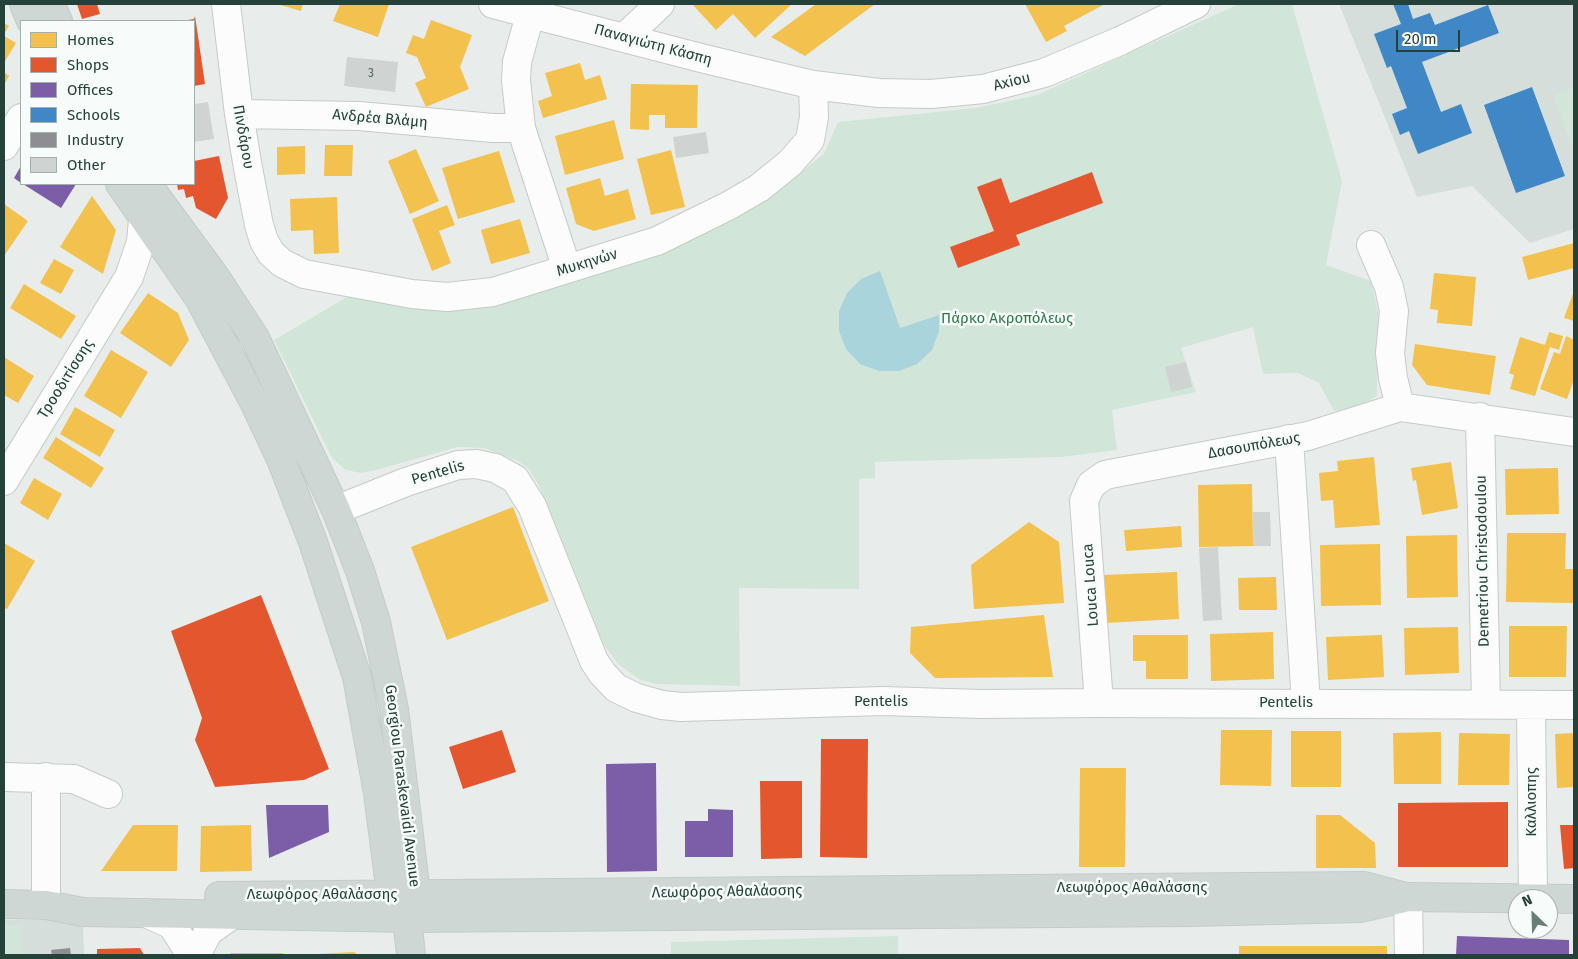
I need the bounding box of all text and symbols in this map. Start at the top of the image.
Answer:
legend [20,20,195,185]
scale bar [1398,20,1462,52]
street label: Παναγιώτη Κάσπη [592,21,714,69]
text: 20 m [1404,30,1437,48]
text: Homes [67,31,114,49]
text: Shops [67,56,109,74]
house number: 3 [368,67,374,81]
street label: Axiou [992,69,1032,95]
text: Offices [67,81,113,99]
street label: Πινδάρου [228,103,258,171]
text: Schools [67,106,120,124]
street label: Ανδρέα Βλάμη [332,106,428,132]
text: Industry [67,131,124,149]
text: Other [67,156,106,174]
street label: Μυκηνών [554,245,620,281]
park label: Πάρκο Ακροπόλεως [941,310,1073,328]
street label: Τροοδιτίσσης [34,336,98,422]
street label: Δασουπόλεως [1207,429,1301,463]
street label: Pentelis [409,457,467,489]
street label: Demetriou Christodoulou [1473,475,1493,647]
street label: Louca Louca [1079,543,1103,627]
street label: Georgiou Paraskevaidi Avenue [381,684,423,888]
street label: Pentelis [854,693,908,711]
street label: Pentelis [1259,694,1313,712]
street label: Καλλιοπης [1523,767,1541,837]
street label: Λεωφόρος Αθαλάσσης [1057,879,1207,897]
street label: Λεωφόρος Αθαλάσσης [652,882,802,902]
street label: Λεωφόρος Αθαλάσσης [247,886,397,904]
north arrow [1508,889,1558,939]
text: N [1519,891,1535,910]

